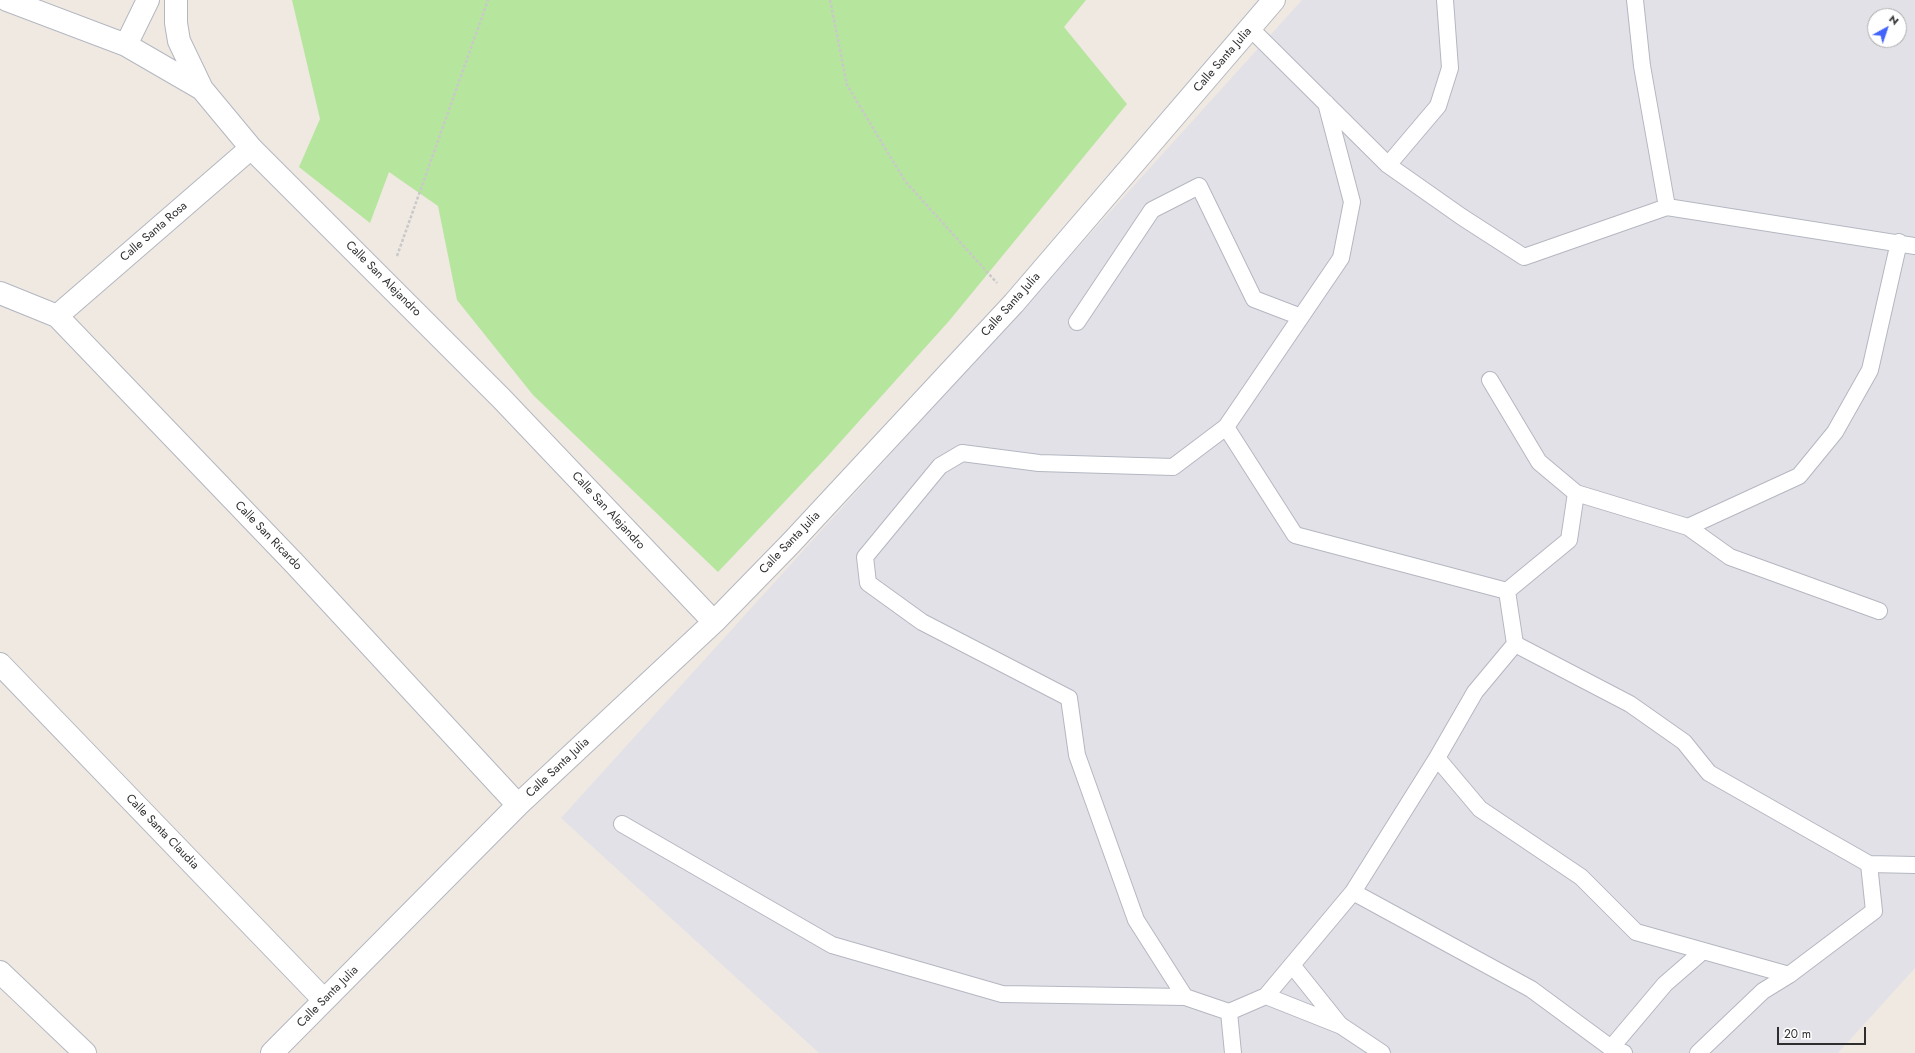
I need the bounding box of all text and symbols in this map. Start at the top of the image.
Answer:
north arrow [1867,8,1907,48]
text: N [1886,11,1903,29]
street label: Calle Santa Julia [1191,25,1255,95]
street label: Calle Santa Rosa [118,199,190,265]
street label: Calle San Alejandro [342,238,424,320]
street label: Calle Santa Julia [979,270,1043,340]
street label: Calle San Alejandro [568,469,648,553]
street label: Calle San Ricardo [231,498,305,574]
street label: Calle Santa Julia [757,509,823,577]
street label: Calle Santa Julia [523,735,593,801]
street label: Calle Santa Claudia [122,791,202,873]
street label: Calle Santa Julia [294,963,362,1031]
scale bar [1779,1019,1868,1045]
text: 20 m [1784,1025,1811,1043]

